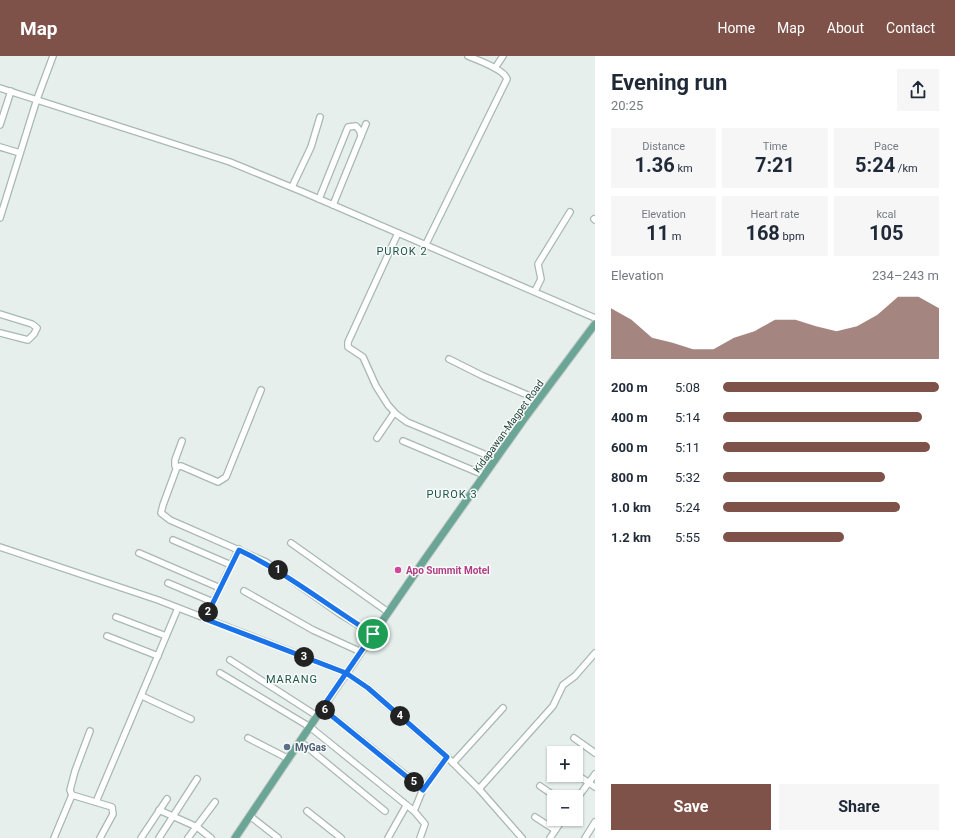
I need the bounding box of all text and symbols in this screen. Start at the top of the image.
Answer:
text: Map [20,17,58,40]
text: Home [717,20,755,36]
text: Map [777,20,805,36]
text: About [827,20,864,36]
text: Contact [886,20,935,36]
button: share [897,69,939,111]
text: Evening run [611,70,727,95]
text: 20:25 [611,98,643,113]
text: Distance [642,140,685,153]
text: Time [763,140,787,153]
text: Pace [874,140,899,153]
text: 1.36 [635,153,675,177]
text: 7:21 [755,153,795,177]
text: 5:24 [855,153,895,177]
text: km [675,162,693,175]
text: /km [895,162,918,175]
text: Elevation [641,208,686,221]
text: Heart rate [751,208,799,221]
text: kcal [876,208,896,221]
text: 11 [646,221,669,245]
text: 168 [745,221,780,245]
text: 105 [869,221,904,245]
text: m [669,230,681,243]
text: bpm [780,230,805,243]
district label: PUROK 2 [376,245,428,258]
text: Elevation [611,268,664,283]
text: 234–243 m [872,268,939,283]
street label: Kidapawan-Magpet Road [471,378,546,475]
text: 200 m [611,380,648,395]
text: 5:08 [675,380,700,395]
text: 400 m [611,410,648,425]
text: 5:14 [675,410,700,425]
text: 600 m [611,440,648,455]
text: 5:11 [675,440,700,455]
text: 800 m [611,470,648,485]
text: 5:32 [675,470,700,485]
district label: PUROK 3 [426,488,478,501]
text: 1.0 km [611,500,651,515]
text: 5:24 [675,500,700,515]
text: 1.2 km [611,530,651,545]
text: 5:55 [675,530,700,545]
pin: 1 [268,560,288,580]
text: 1 [275,563,281,576]
marker: Apo Summit Motel [393,565,403,575]
place label: Apo Summit Motel [406,565,490,576]
pin: 2 [198,602,218,622]
text: 2 [205,605,211,618]
pin [356,617,390,651]
icon: arrive [362,623,384,645]
pin: 3 [294,647,314,667]
text: 3 [301,650,307,663]
district label: MARANG [266,673,318,686]
pin: 6 [315,700,335,720]
text: 6 [322,703,328,716]
pin: 4 [390,706,410,726]
text: 4 [397,709,403,722]
marker: MyGas [282,742,292,752]
place label: MyGas [295,742,326,753]
map controls [547,746,583,826]
button: + [547,746,583,782]
pin: 5 [404,772,424,792]
text: 5 [411,775,417,788]
button: Save [611,784,771,830]
button: Share [779,784,939,830]
button: − [547,790,583,826]

